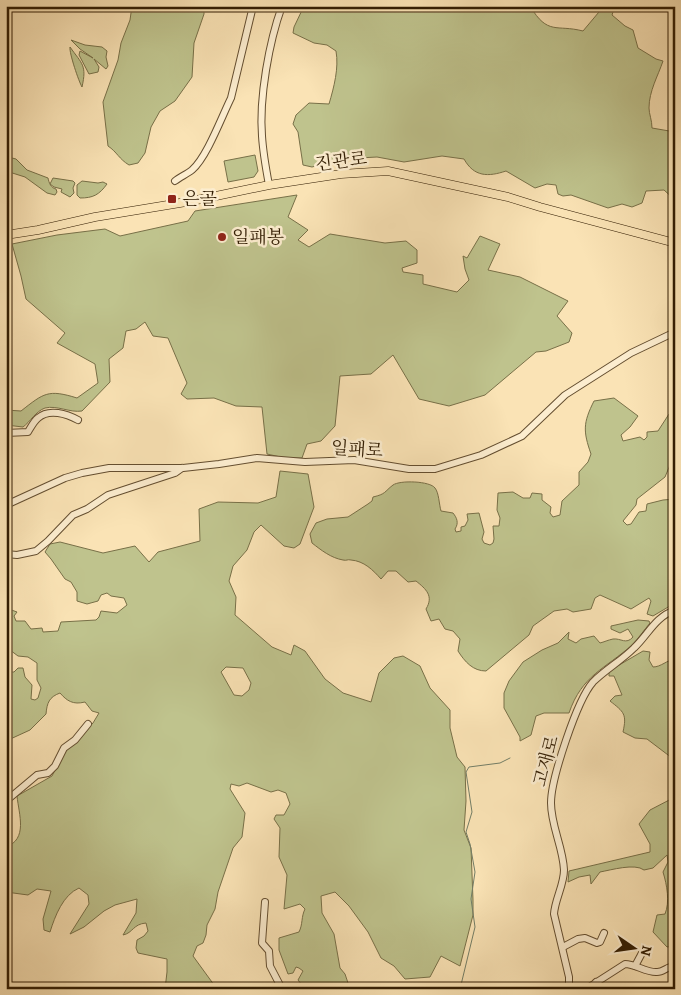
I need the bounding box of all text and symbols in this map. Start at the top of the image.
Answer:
street label: 진관로 [314,146,368,176]
place label: 은골 [182,187,217,211]
marker: 은골 [166,193,178,205]
place label: 일패봉 [232,225,284,249]
marker: 일패봉 [216,231,228,243]
street label: 일패로 [330,435,384,463]
street label: 고재로 [528,733,564,789]
north arrow [608,922,658,972]
text: N [636,944,657,958]

